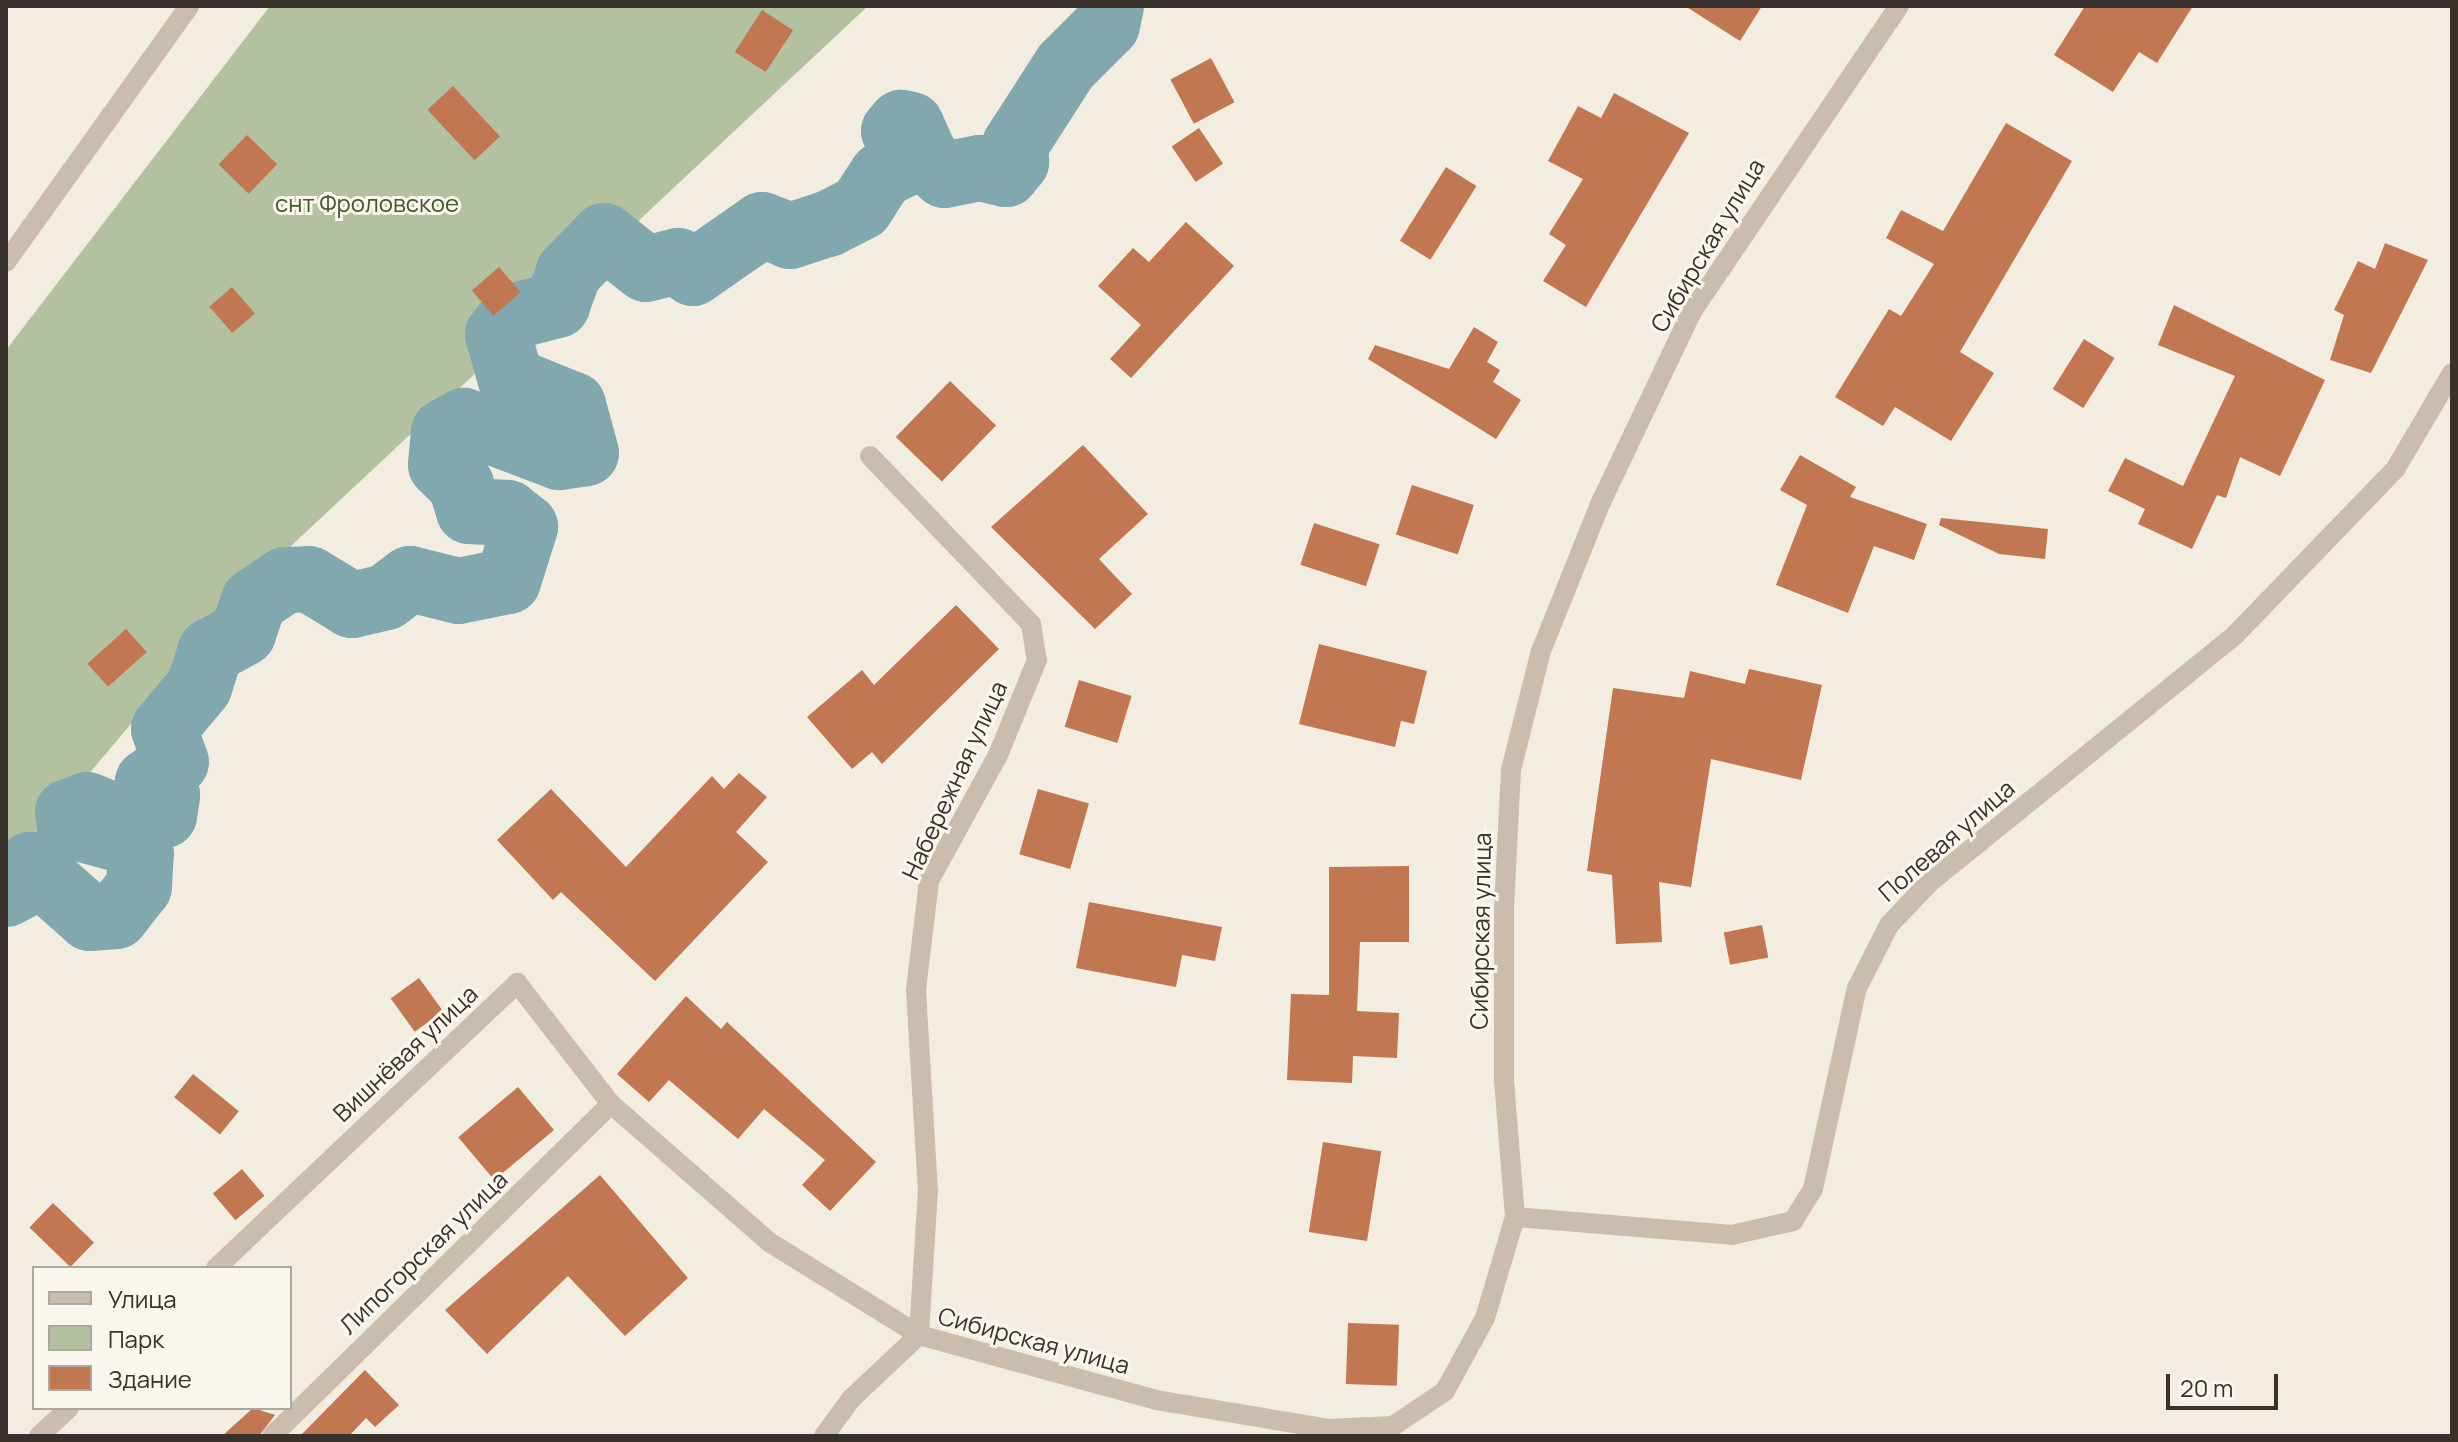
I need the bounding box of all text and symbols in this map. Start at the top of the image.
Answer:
street label: Сибирская улица [1644,153,1770,337]
park label: снт Фроловское [275,189,459,217]
street label: Набережная улица [895,676,1013,884]
street label: Полевая улица [1872,773,2020,907]
street label: Сибирская улица [1464,832,1496,1030]
street label: Вишнёвая улица [327,979,483,1127]
street label: Липогорская улица [333,1165,513,1339]
legend [32,1266,292,1410]
text: Улица [108,1282,177,1315]
street label: Сибирская улица [935,1301,1133,1379]
text: Парк [108,1322,164,1355]
scale bar [2170,1358,2282,1408]
text: Здание [108,1362,192,1395]
text: 20 m [2180,1371,2233,1404]

